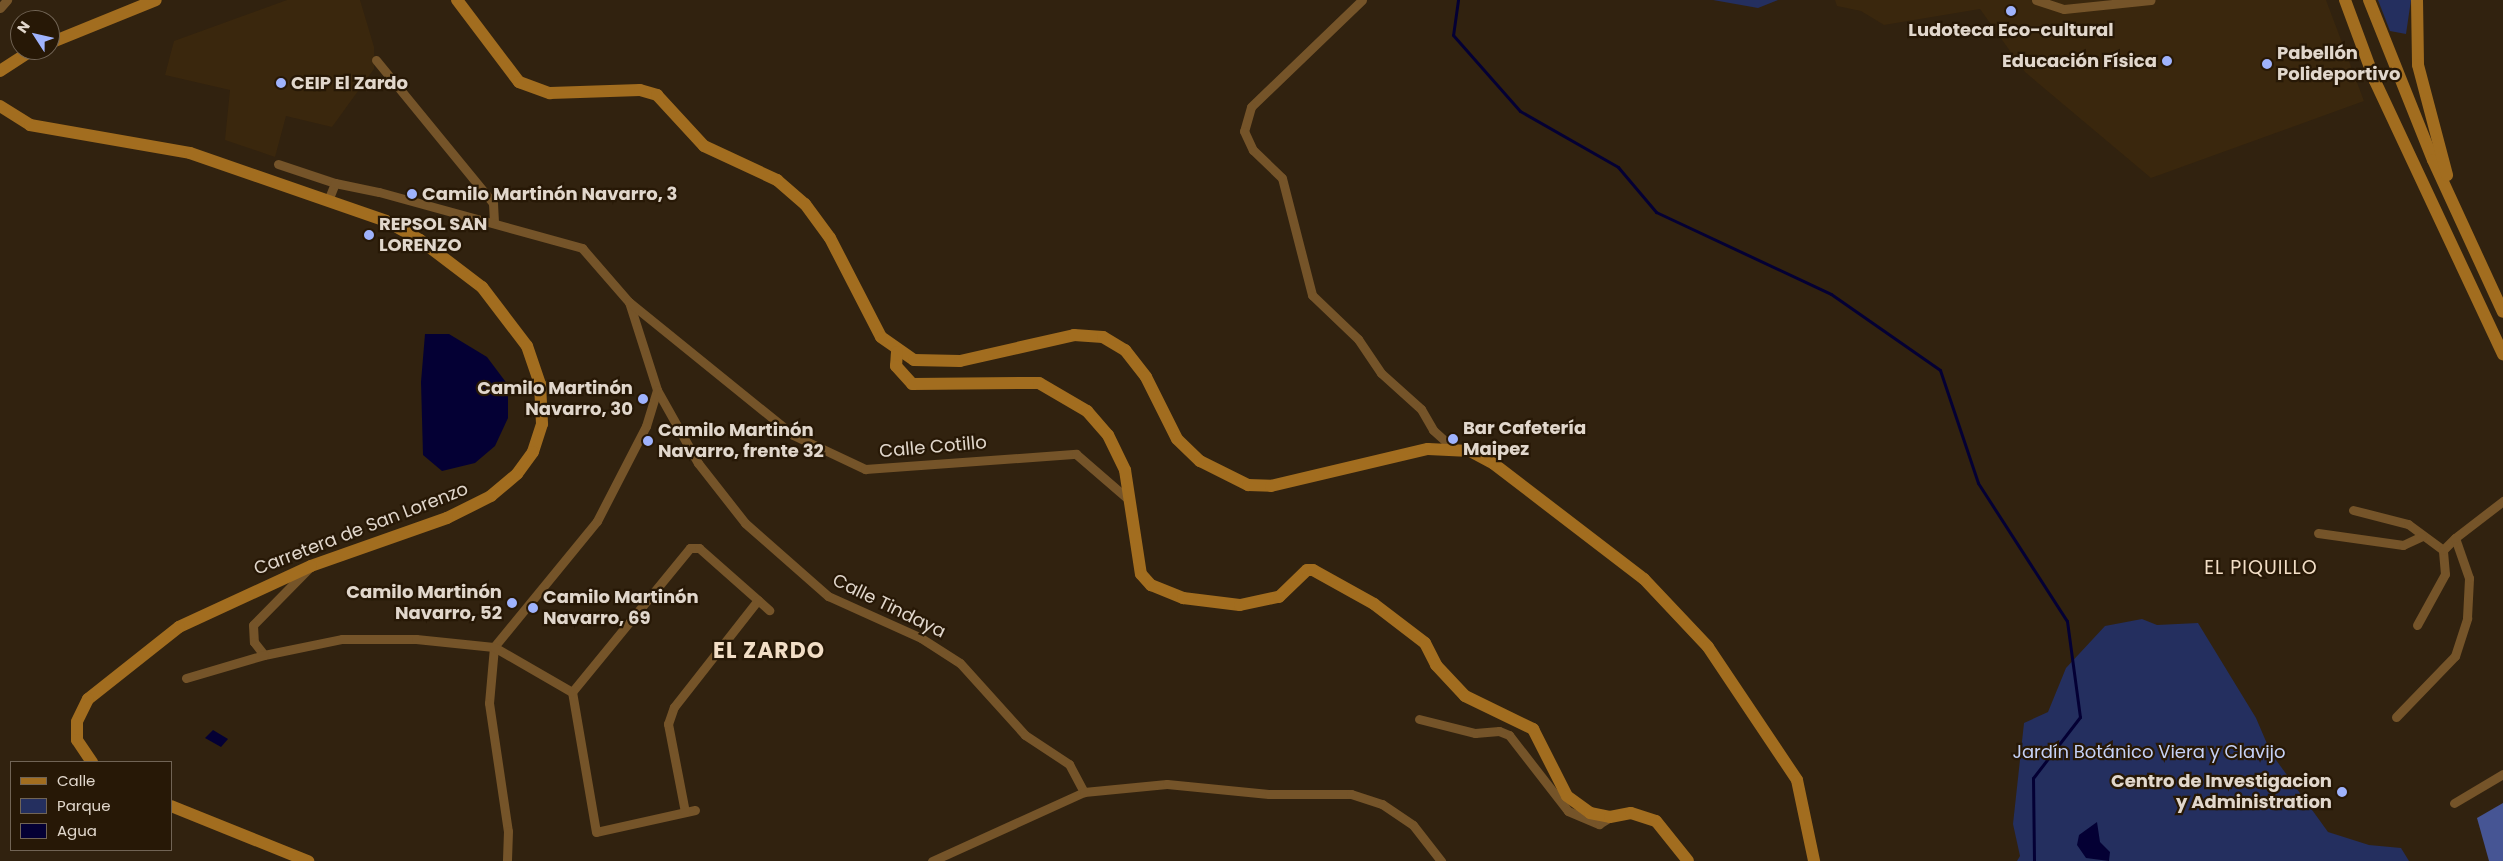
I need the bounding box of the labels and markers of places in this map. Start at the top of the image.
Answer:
marker: Ludoteca Eco-cultural [2005,5,2017,17]
place label: Ludoteca Eco-cultural [1908,19,2114,41]
place label: Pabellón Polideportivo [2277,43,2400,86]
place label: Educación Física [2002,50,2157,72]
marker: Educación Física [2161,55,2173,67]
marker: Pabellón Polideportivo [2261,58,2273,70]
place label: CEIP El Zardo [291,72,408,94]
marker: CEIP El Zardo [275,77,287,89]
place label: Camilo Martinón Navarro, 3 [422,183,678,205]
marker: Camilo Martinón Navarro, 3 [406,188,418,200]
place label: REPSOL SAN LORENZO [379,214,487,256]
marker: REPSOL SAN LORENZO [363,229,375,241]
place label: Camilo Martinón Navarro, 30 [477,378,633,420]
marker: Camilo Martinón Navarro, 30 [637,393,649,405]
place label: Bar Cafetería Maipez [1463,418,1586,460]
place label: Camilo Martinón Navarro, frente 32 [658,420,824,462]
marker: Bar Cafetería Maipez [1447,433,1459,445]
marker: Camilo Martinón Navarro, frente 32 [642,435,654,447]
place label: Camilo Martinón Navarro, 52 [346,582,502,624]
place label: Camilo Martinón Navarro, 69 [543,587,699,630]
marker: Camilo Martinón Navarro, 52 [506,597,518,609]
marker: Camilo Martinón Navarro, 69 [527,602,539,614]
place label: Centro de Investigacion y Administration [2111,771,2332,814]
marker: Centro de Investigacion y Administration [2336,786,2348,798]

